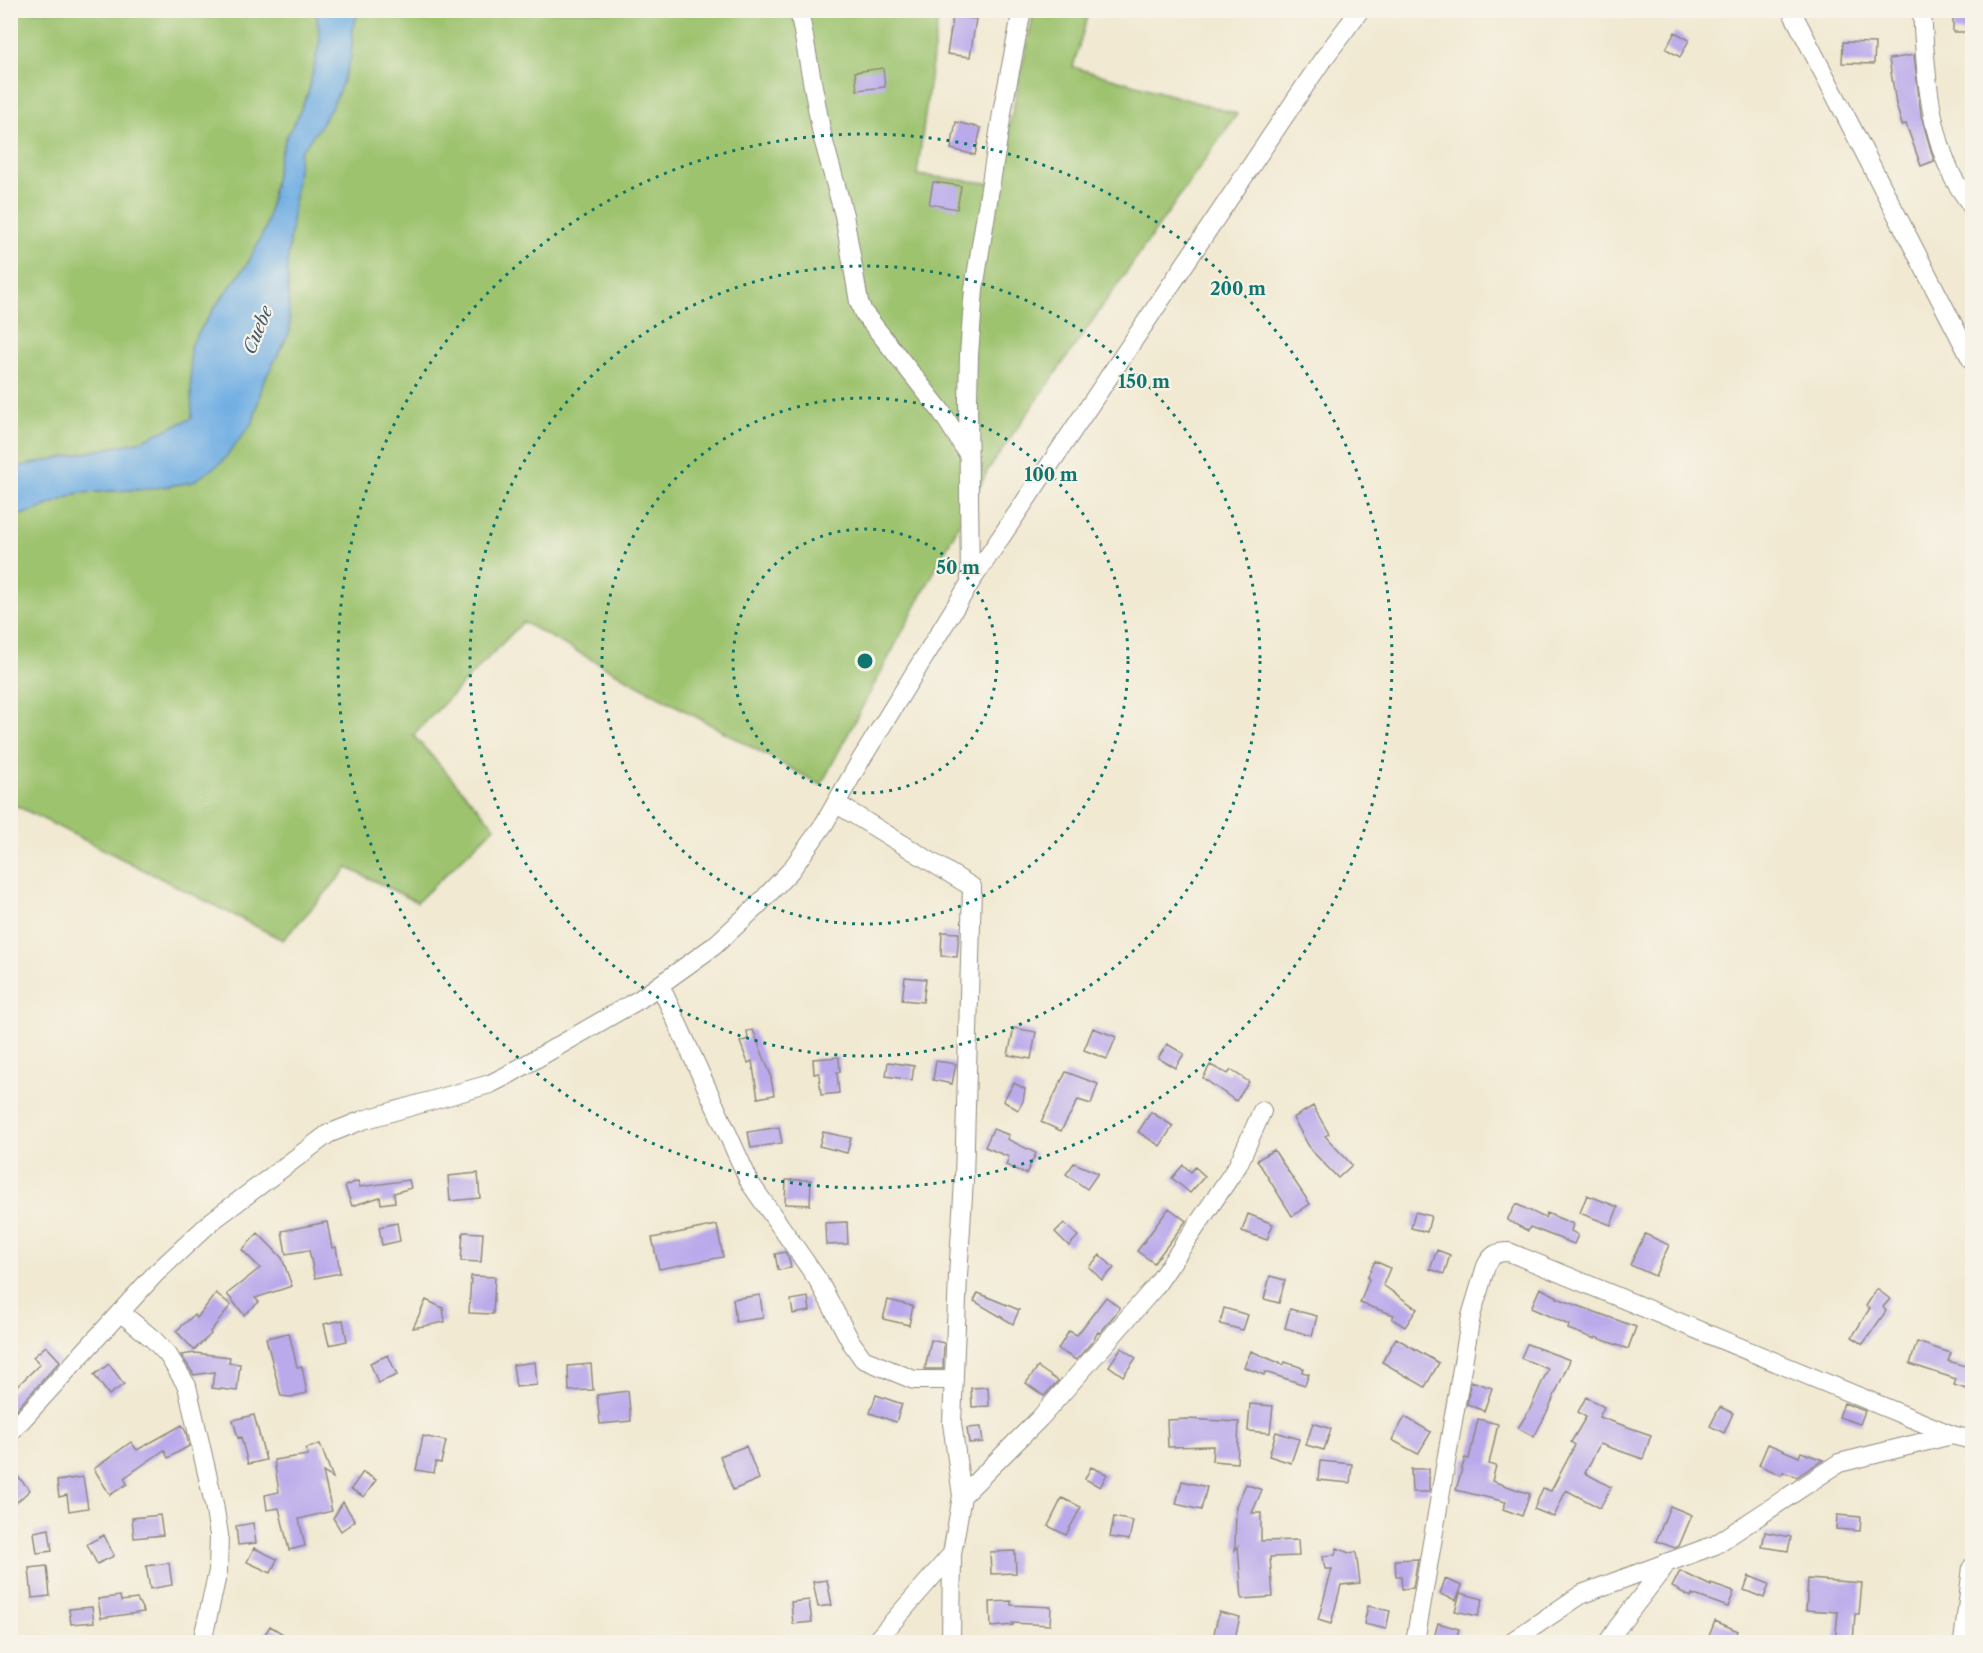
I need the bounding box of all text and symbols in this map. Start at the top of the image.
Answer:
text: 200 m [1210,278,1266,300]
water label: Cuebe [238,302,278,357]
text: 150 m [1118,371,1170,393]
text: 100 m [1024,464,1078,486]
text: 50 m [936,557,980,579]
centre of rings [855,651,875,671]

